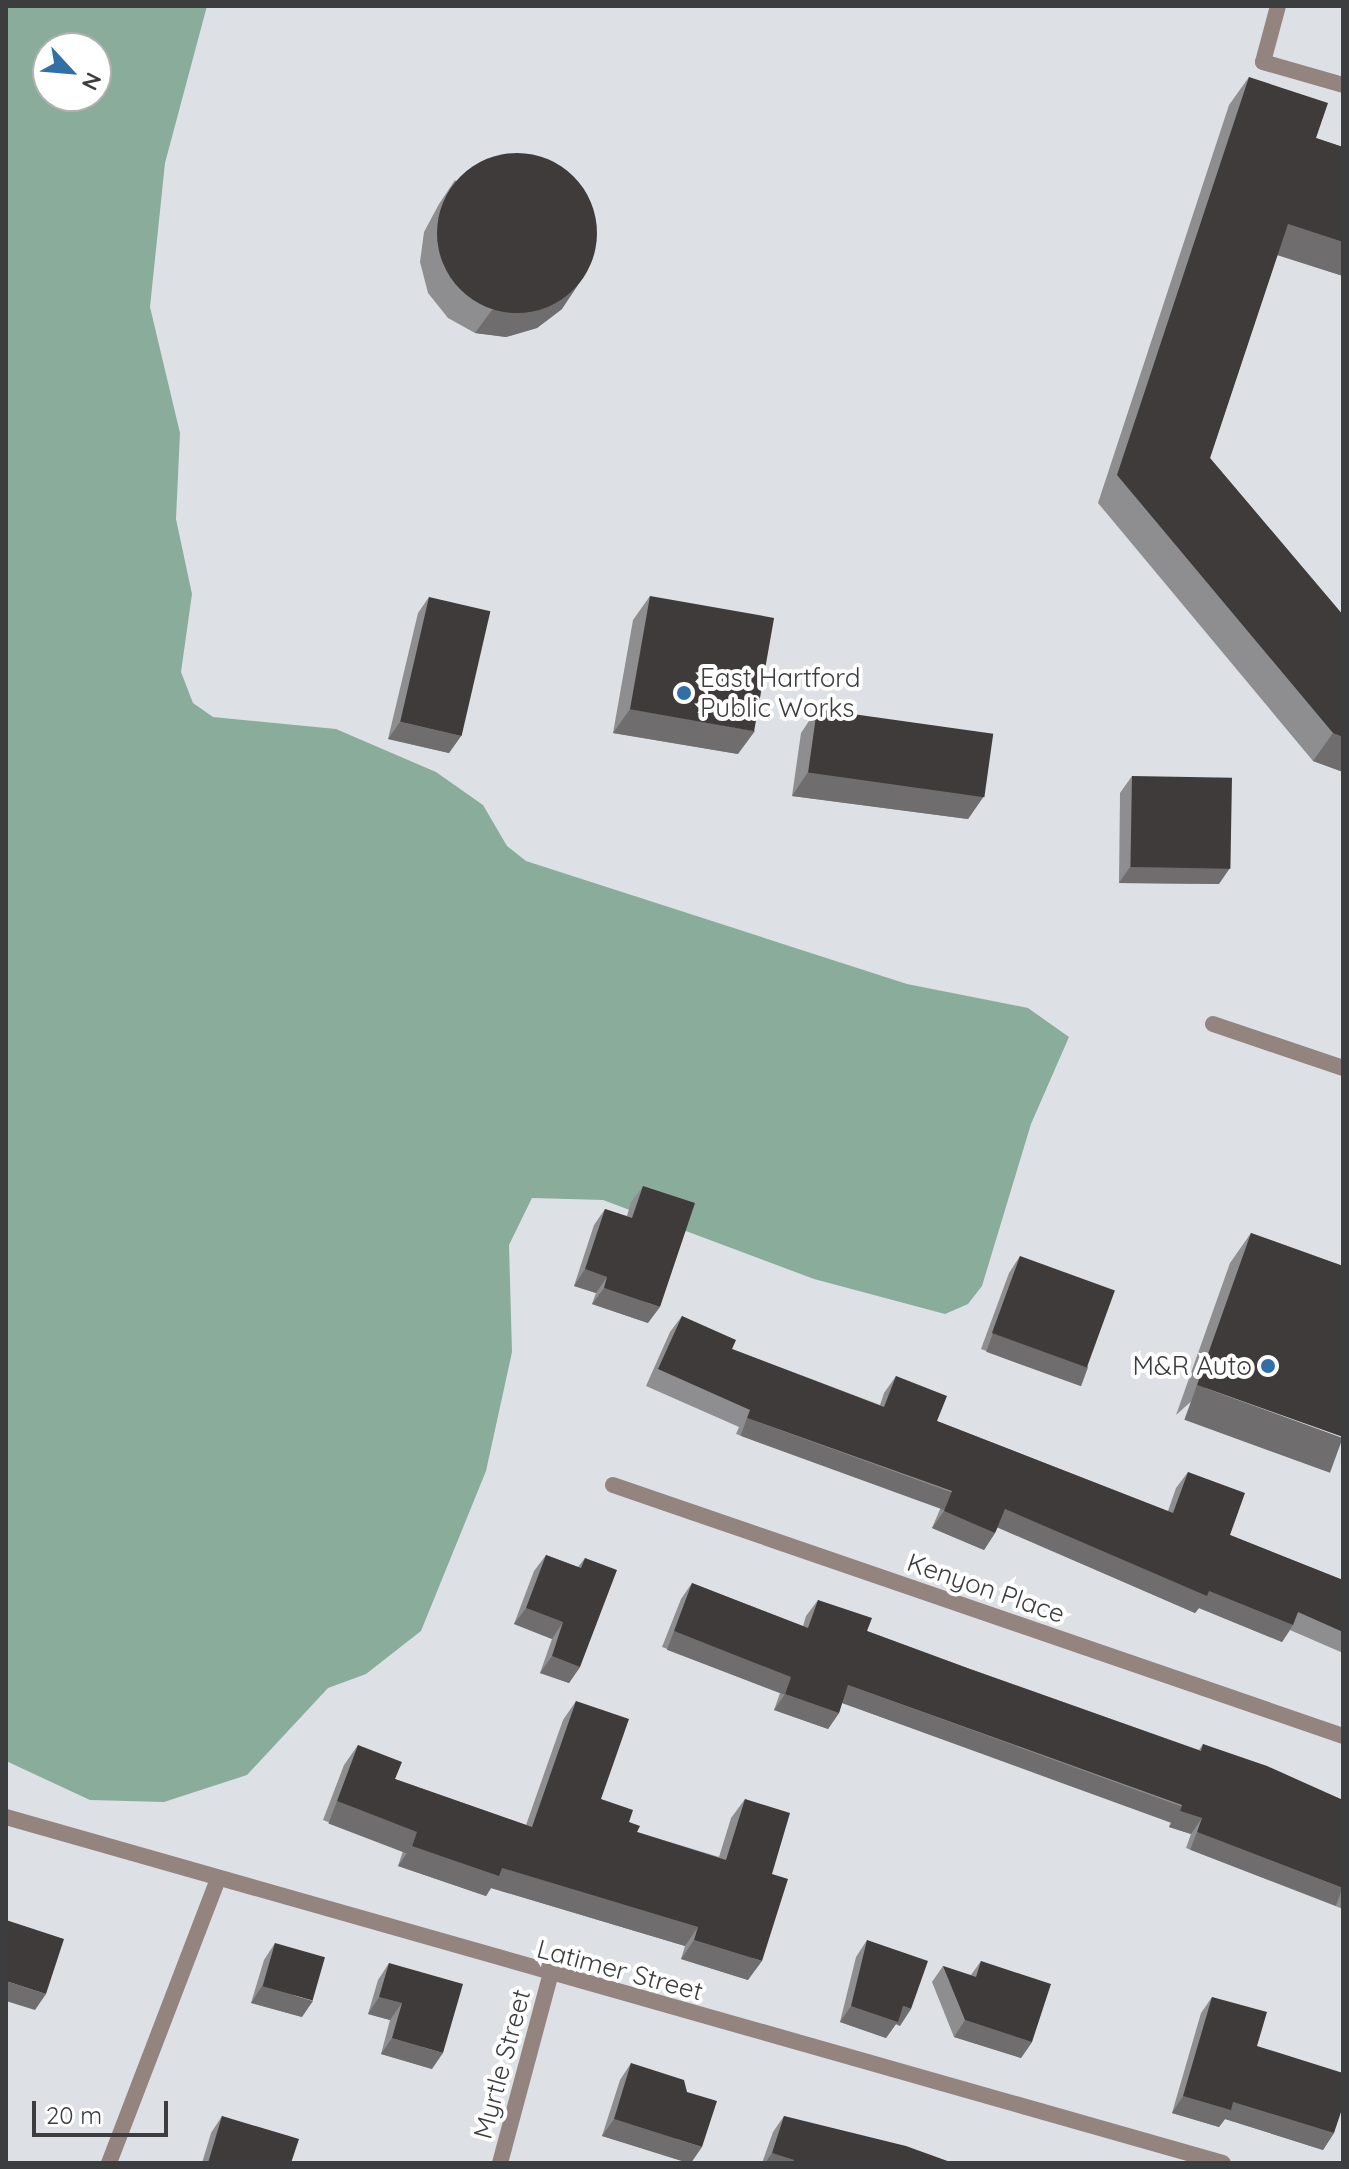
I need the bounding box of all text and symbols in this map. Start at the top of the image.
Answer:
north arrow [32,32,112,112]
text: N [76,68,108,95]
place label: East Hartford Public Works [700,662,861,724]
marker: East Hartford Public Works [675,684,693,702]
place label: M&R Auto [1133,1350,1252,1382]
marker: M&R Auto [1259,1357,1277,1375]
street label: Kenyon Place [903,1546,1069,1630]
street label: Latimer Street [534,1933,706,2007]
street label: Myrtle Street [467,1986,537,2142]
scale bar [36,2085,172,2135]
text: 20 m [46,2100,102,2130]

